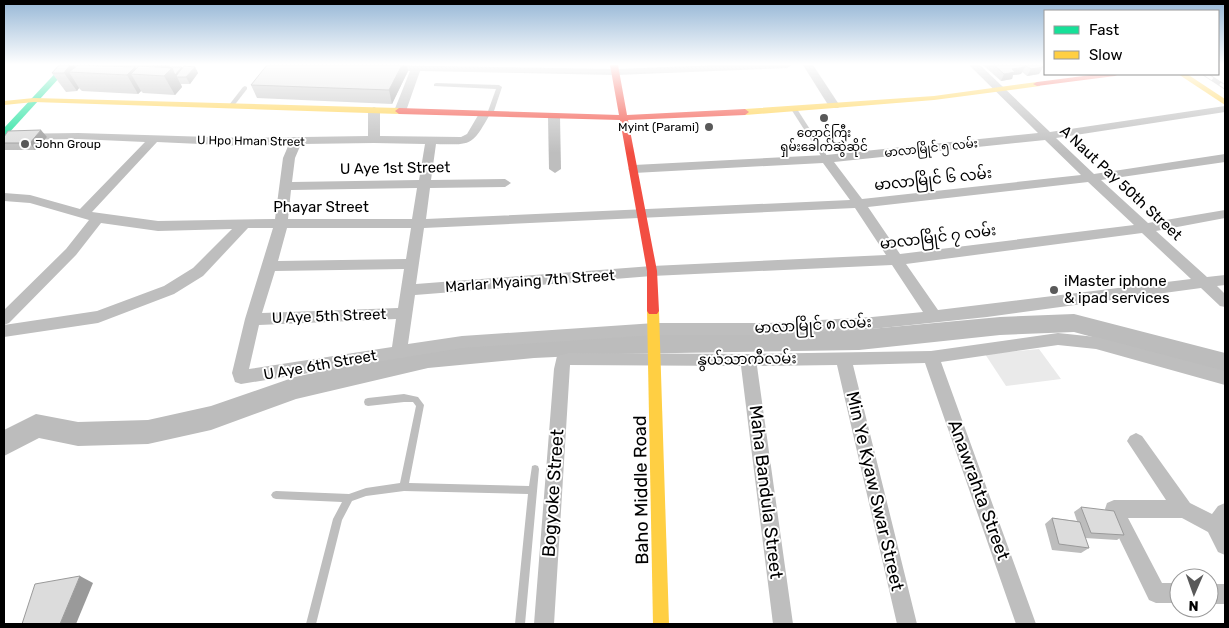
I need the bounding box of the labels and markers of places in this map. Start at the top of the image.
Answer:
marker: တောင်ကြီး ရှမ်းခေါက်ဆွဲဆိုင် [818,112,830,124]
place label: Myint (Parami) [618,120,699,134]
marker: Myint (Parami) [703,121,715,133]
place label: တောင်ကြီး ရှမ်းခေါက်ဆွဲဆိုင် [780,124,868,157]
place label: John Group [35,137,101,151]
marker: John Group [19,138,31,150]
place label: iMaster iphone & ipad services [1064,272,1170,307]
marker: iMaster iphone & ipad services [1048,284,1060,296]

